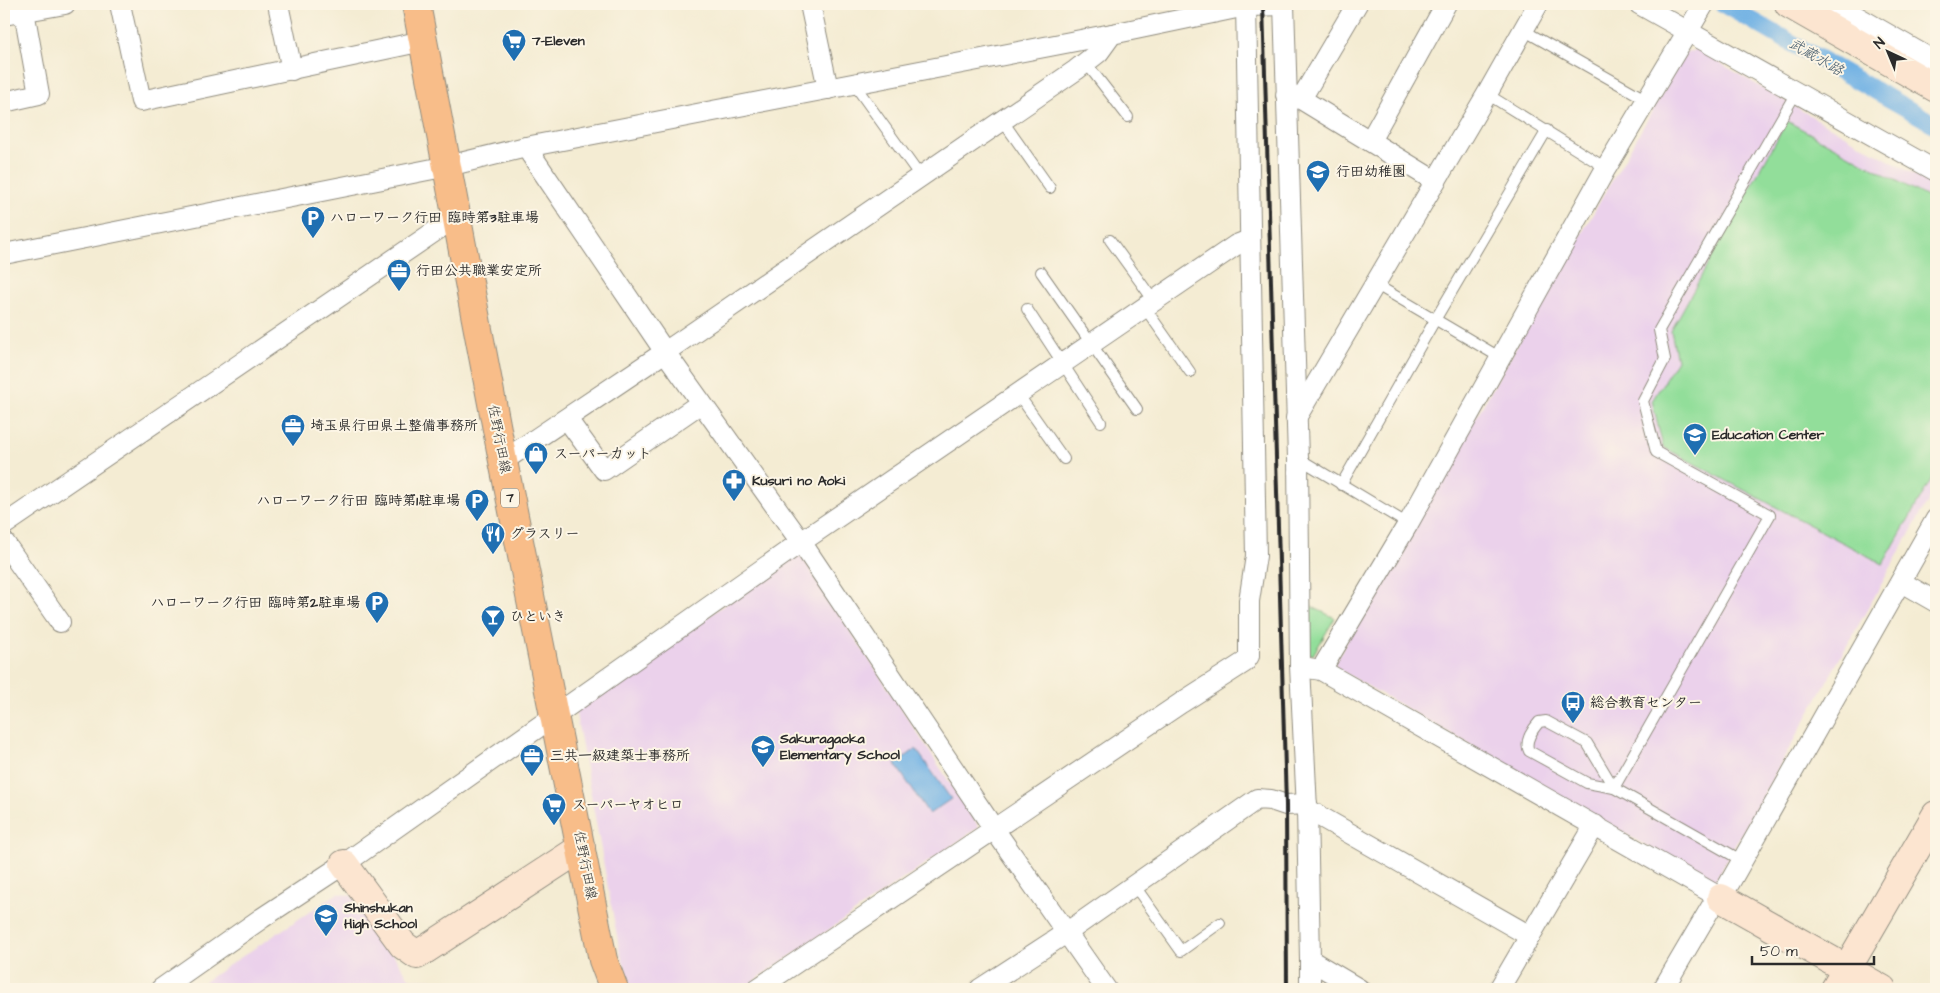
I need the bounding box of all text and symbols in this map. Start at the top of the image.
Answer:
supermarket icon: 7-Eleven [501,28,527,62]
north arrow [1862,28,1912,78]
place label: 7-Eleven [531,31,585,51]
water label: 武蔵水路 [1785,33,1848,82]
text: N [1870,33,1890,54]
school or university icon: 行田幼稚園 [1305,159,1331,193]
place label: 行田幼稚園 [1336,162,1406,182]
parking icon: ハローワーク行田 臨時第3駐車場 [300,205,326,239]
place label: ハローワーク行田 臨時第3駐車場 [330,208,539,228]
office icon: 行田公共職業安定所 [386,258,412,292]
place label: 行田公共職業安定所 [416,261,542,281]
street label: 佐野行田線 [483,403,515,475]
office icon: 埼玉県行田県土整備事務所 [280,413,306,447]
place label: 埼玉県行田県土整備事務所 [310,416,478,436]
school or university icon: Education Center [1682,422,1708,456]
place label: Education Center [1712,425,1825,445]
shop icon: スーパーカット [523,441,549,475]
place label: スーパーカット [554,444,652,464]
pharmacy icon: Kusuri no Aoki [721,468,747,502]
place label: Kusuri no Aoki [752,471,846,491]
parking icon: ハローワーク行田 臨時第1駐車場 [464,488,490,522]
road number: 7 [501,488,519,508]
place label: ハローワーク行田 臨時第1駐車場 [257,491,460,511]
restaurant icon: グラスリー [480,521,506,555]
place label: グラスリー [510,524,579,544]
parking icon: ハローワーク行田 臨時第2駐車場 [364,590,390,624]
place label: ハローワーク行田 臨時第2駐車場 [150,593,360,613]
bar icon: ひといき [480,604,506,638]
place label: ひといき [510,607,566,627]
bus stop icon: 総合教育センター [1560,690,1586,724]
place label: 総合教育センター [1590,693,1702,713]
place label: Sakuragaoka Elementary School [779,729,901,765]
school or university icon: Sakuragaoka Elementary School [750,734,776,768]
office icon: 三共一級建築士事務所 [519,743,545,777]
place label: 三共一級建築士事務所 [550,746,690,766]
supermarket icon: スーパーヤオヒロ [541,792,567,826]
place label: スーパーヤオヒロ [572,795,683,815]
street label: 佐野行田線 [569,829,601,901]
place label: Shinshukan High School [343,898,418,935]
school or university icon: Shinshukan High School [313,903,339,937]
scale bar [1752,933,1875,965]
text: 50 m [1760,941,1798,962]

